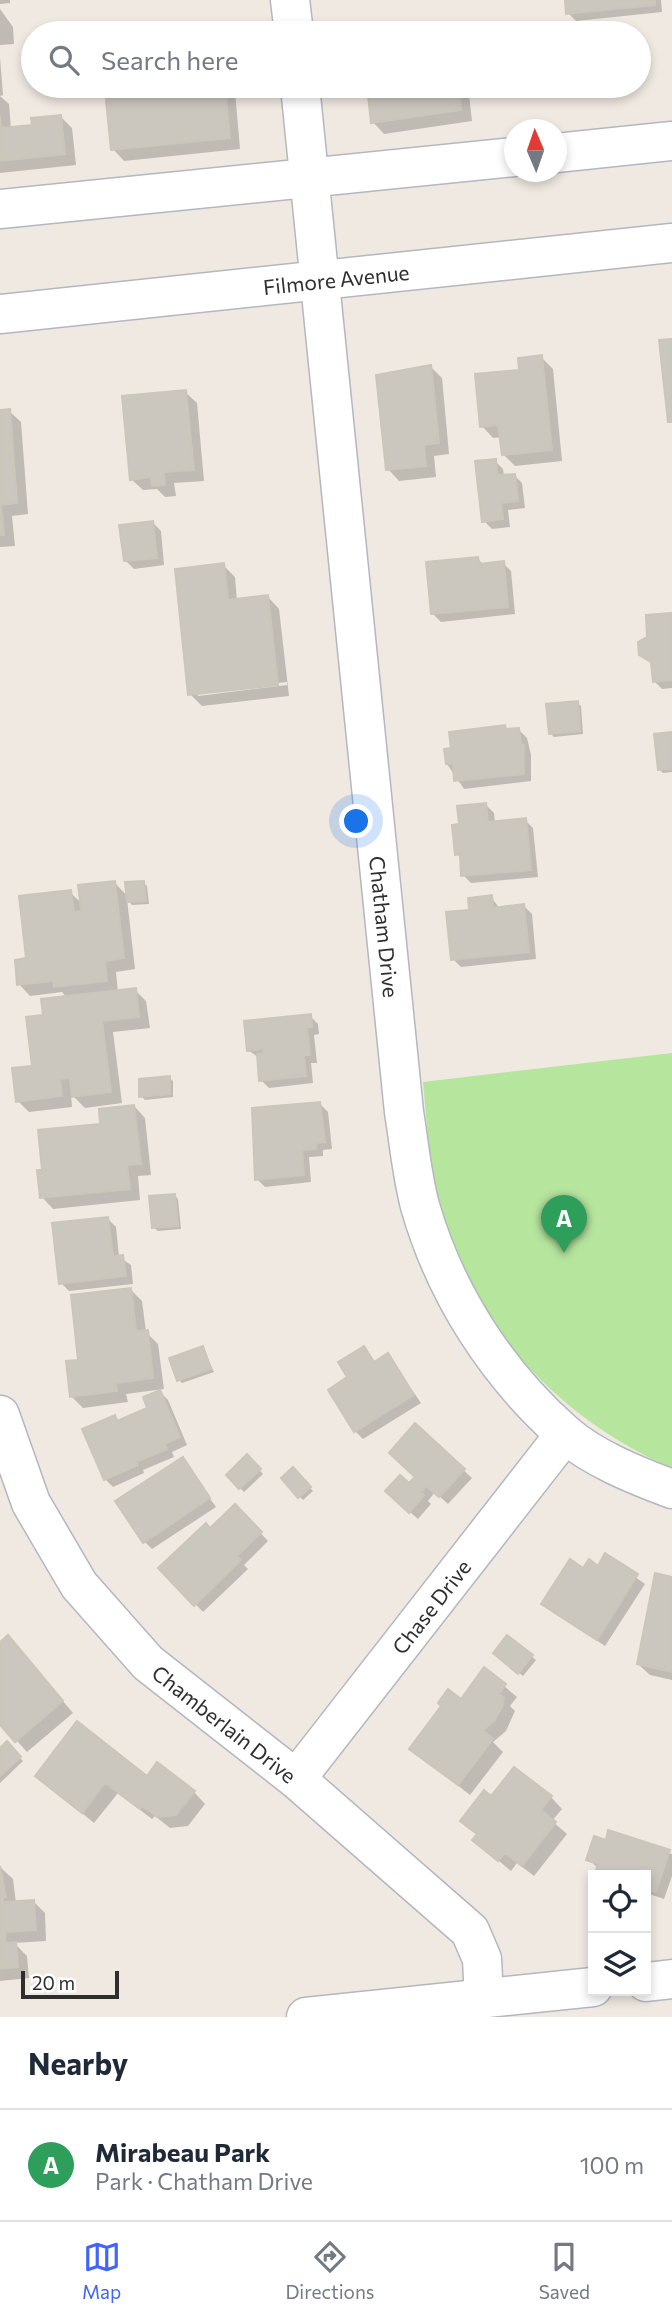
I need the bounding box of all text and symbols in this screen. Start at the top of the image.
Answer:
search box [21,21,651,98]
icon: search [45,41,83,79]
text: Search here [101,44,239,75]
north arrow [504,119,567,182]
street label: Filmore Avenue [262,258,410,299]
your location [339,804,373,838]
street label: Chatham Drive [366,855,405,999]
pin: A [541,1195,587,1253]
street label: Chase Drive [386,1554,475,1658]
street label: Chamberlain Drive [148,1659,302,1787]
map controls [588,1870,651,1996]
button: locate [588,1870,651,1933]
button: layers [588,1933,651,1996]
scale bar [21,1968,119,2000]
text: 20 m [32,1971,75,1994]
text: Nearby [28,2044,128,2081]
text: Mirabeau Park [95,2136,270,2167]
text: A [43,2151,59,2179]
text: 100 m [580,2151,644,2179]
text: Park · Chatham Drive [95,2167,313,2195]
tab: Map [82,2238,121,2303]
tab: Directions [285,2238,375,2303]
tab: Saved [539,2238,590,2303]

